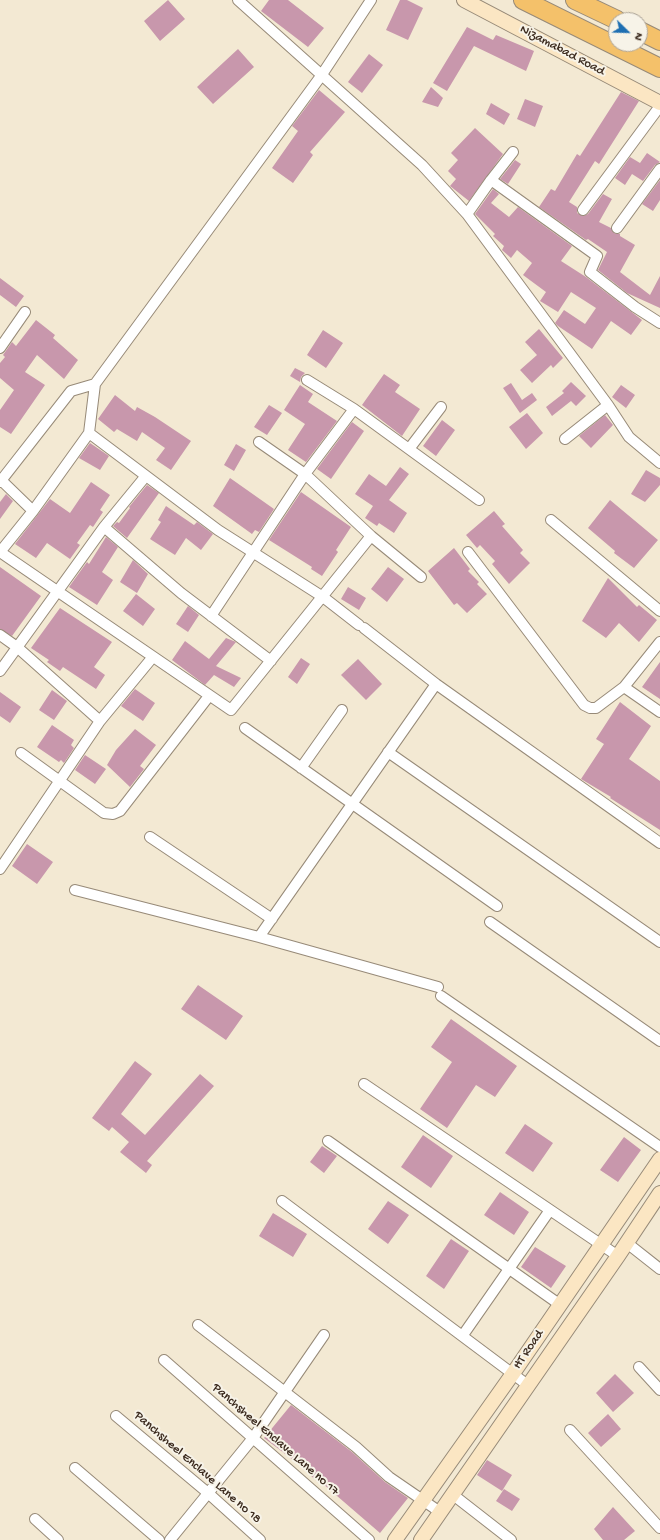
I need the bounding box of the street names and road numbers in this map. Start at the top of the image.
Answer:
street label: Nizamabad Road [517,22,607,80]
street label: HT Road [510,1327,548,1373]
street label: Panchsheel Enclave Lane no 17 [208,1381,342,1499]
street label: Panchsheel Enclave Lane no 18 [130,1408,264,1528]

